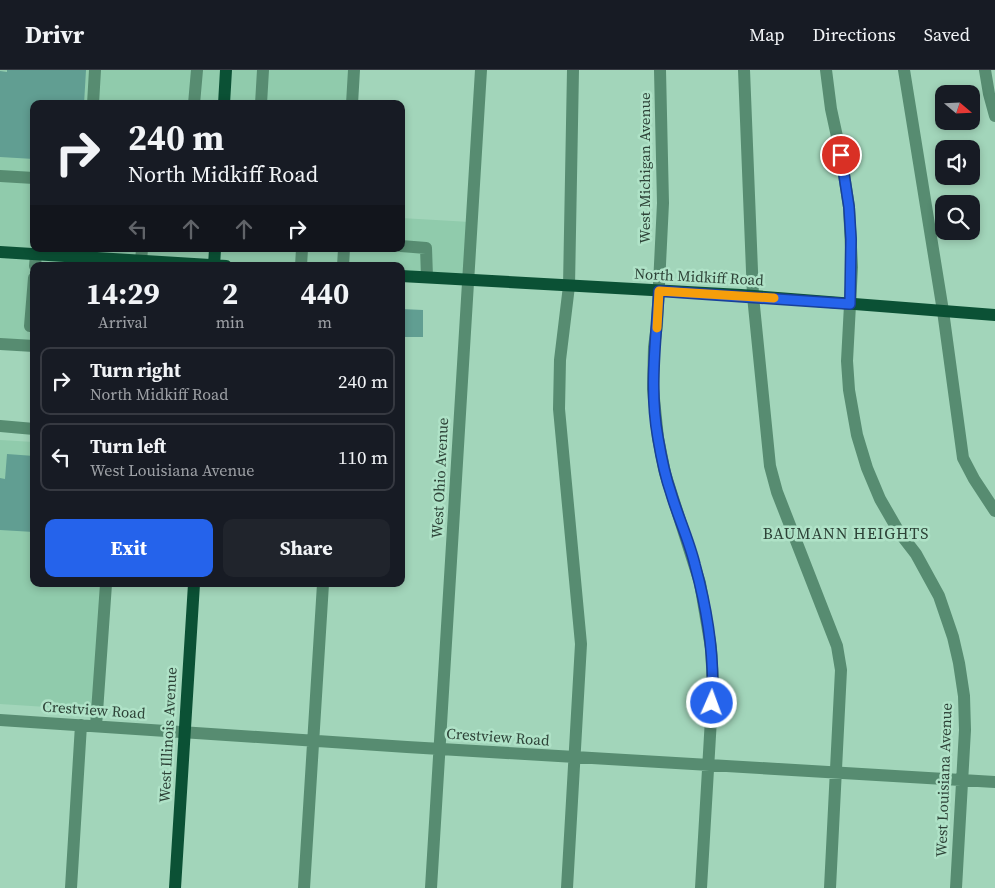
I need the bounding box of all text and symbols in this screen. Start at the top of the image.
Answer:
text: Drivr [25,18,84,51]
text: Map [749,22,785,47]
text: Directions [813,22,896,47]
text: Saved [924,22,970,47]
north arrow [935,85,980,130]
map controls [935,85,980,240]
street label: West Michigan Avenue [634,92,655,244]
text: 240 m [128,114,224,162]
icon: right [45,120,110,185]
pin [820,134,862,176]
button: sound [935,140,980,185]
icon: arrive [827,141,855,169]
text: North Midkiff Road [128,159,318,189]
button: search [935,195,980,240]
icon: left [124,215,152,243]
icon: ahead [177,215,205,243]
icon: ahead [230,215,258,243]
icon: right [283,215,311,243]
street label: North Midkiff Road [634,263,765,290]
text: 14:29 [86,273,160,314]
text: 2 [222,273,238,314]
text: 440 [300,273,349,314]
text: Arrival [98,311,148,333]
text: min [216,311,245,333]
text: m [318,311,332,333]
text: Turn right [90,357,181,383]
icon: right [47,367,75,395]
text: 240 m [338,368,388,394]
text: North Midkiff Road [90,383,228,405]
street label: West Ohio Avenue [426,417,453,539]
text: Turn left [90,433,166,459]
icon: left [47,443,75,471]
text: 110 m [338,444,388,470]
text: West Louisiana Avenue [90,459,254,481]
button: Exit [45,519,213,577]
button: Share [223,519,390,577]
district label: BAUMANN HEIGHTS [763,522,929,544]
street label: West Illinois Avenue [153,666,182,803]
position arrow [685,676,737,728]
street label: Crestview Road [42,695,147,724]
street label: West Louisiana Avenue [930,702,957,857]
street label: Crestview Road [446,722,551,751]

